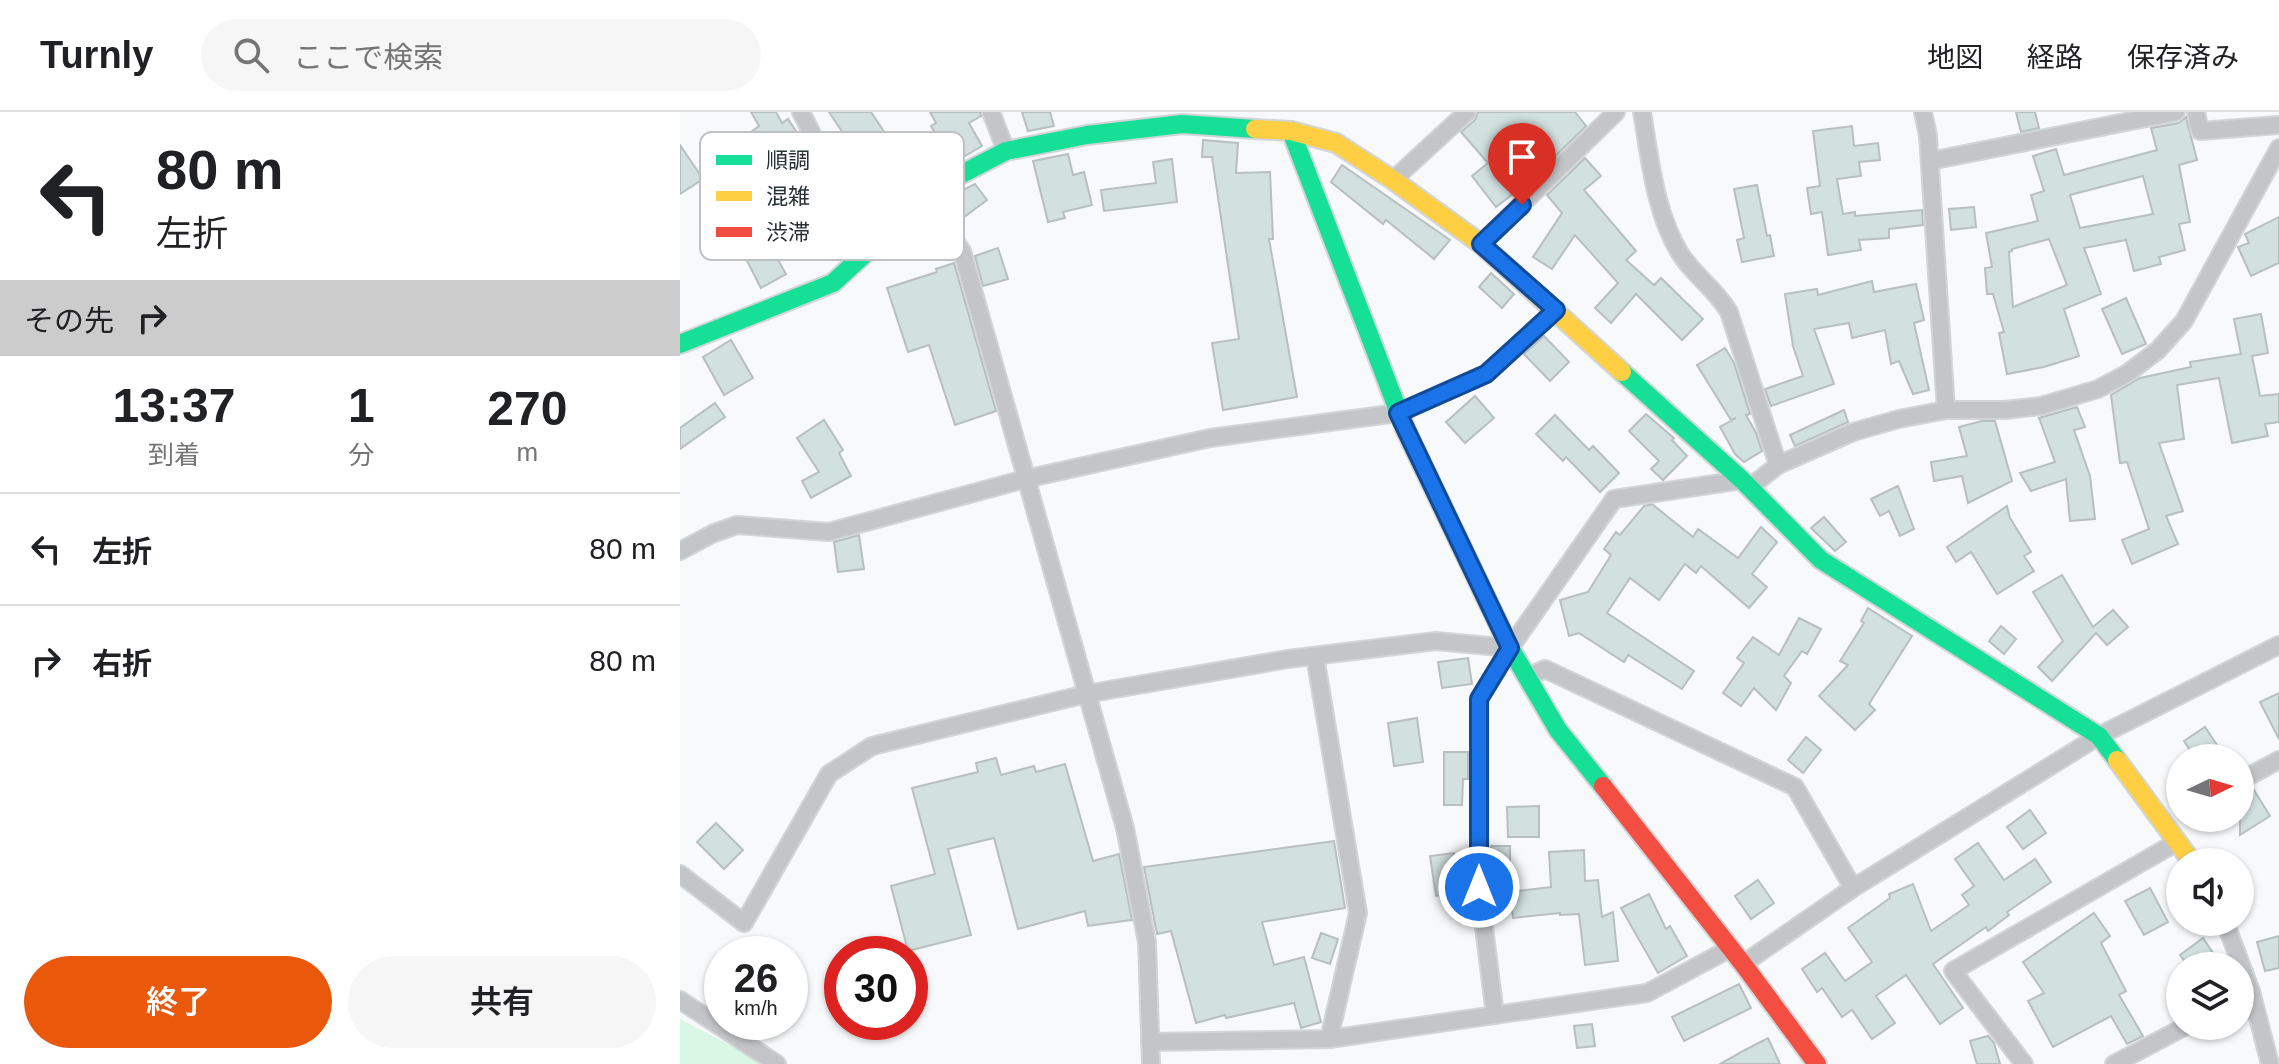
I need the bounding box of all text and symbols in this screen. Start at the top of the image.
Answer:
search box [201,19,761,91]
icon: search [229,33,273,77]
text: Turnly [40,34,153,76]
text: ここで検索 [293,41,443,74]
text: 地図 [1927,42,1983,73]
text: 経路 [2027,42,2083,73]
text: 保存済み [2127,42,2239,73]
pin [1488,123,1556,205]
legend [700,132,964,260]
icon: arrive [1500,135,1544,179]
text: 80 m [156,138,284,201]
icon: left [24,144,128,248]
text: 順調 [766,148,810,173]
text: 混雑 [766,184,810,209]
text: 左折 [156,213,228,254]
text: 渋滞 [766,220,810,245]
icon: right [130,296,174,340]
text: その先 [24,304,114,337]
text: 13:37 [113,379,235,432]
text: 1 [348,379,375,432]
text: 270 [487,382,567,435]
text: m [517,437,538,467]
text: 到着 [148,440,200,470]
text: 分 [348,440,374,470]
icon: left [24,527,68,571]
text: 80 m [589,532,656,565]
text: 左折 [92,535,152,568]
icon: right [24,639,68,683]
text: 80 m [589,644,656,677]
text: 右折 [92,647,152,680]
north arrow [2166,744,2254,832]
map controls [2166,744,2254,1040]
position arrow [1437,845,1521,929]
button: sound [2166,848,2254,936]
speed limit sign: 30 [824,936,928,1040]
button: layers [2166,952,2254,1040]
button: 終了 [24,956,332,1048]
button: 共有 [348,956,656,1048]
text: 26 [734,956,778,1000]
text: km/h [734,997,778,1019]

